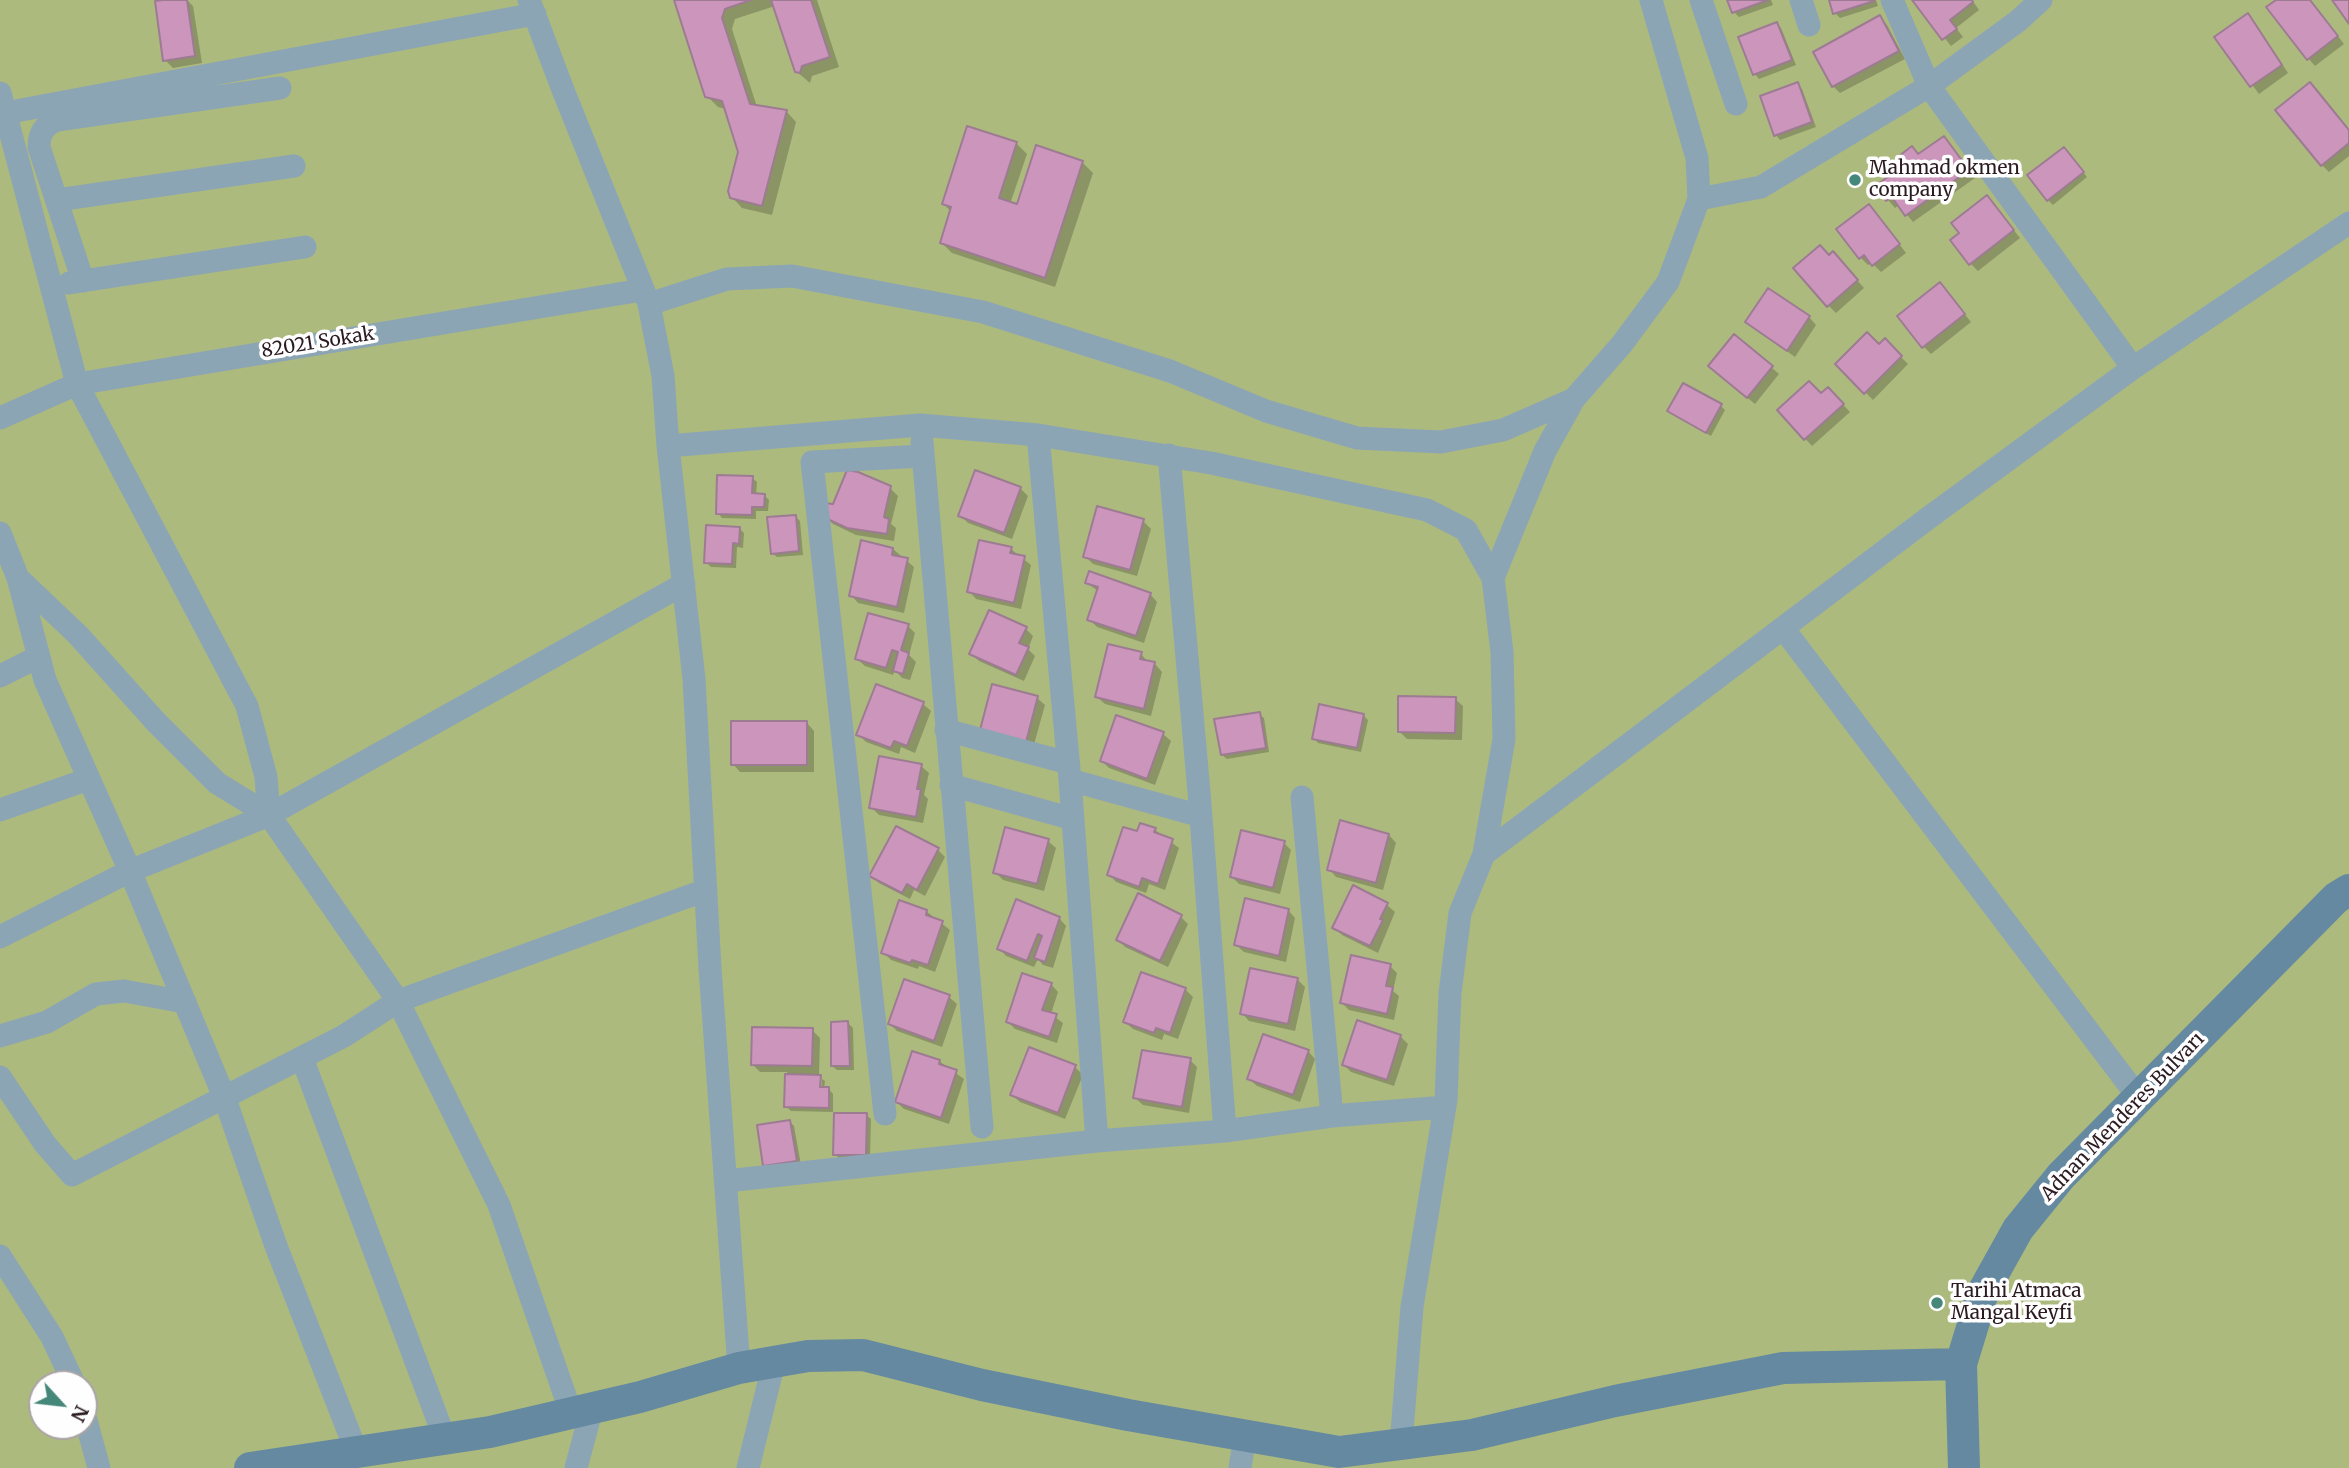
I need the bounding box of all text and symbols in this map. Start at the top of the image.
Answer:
place label: Mahmad okmen company [1869,158,2020,202]
marker: Mahmad okmen company [1847,172,1863,188]
street label: 82021 Sokak [260,323,376,363]
street label: Adnan Menderes Bulvarı [2037,1028,2209,1206]
place label: Tarihi Atmaca Mangal Keyfi [1951,1281,2081,1325]
marker: Tarihi Atmaca Mangal Keyfi [1929,1295,1945,1311]
north arrow [28,1370,98,1440]
text: N [66,1401,94,1426]

